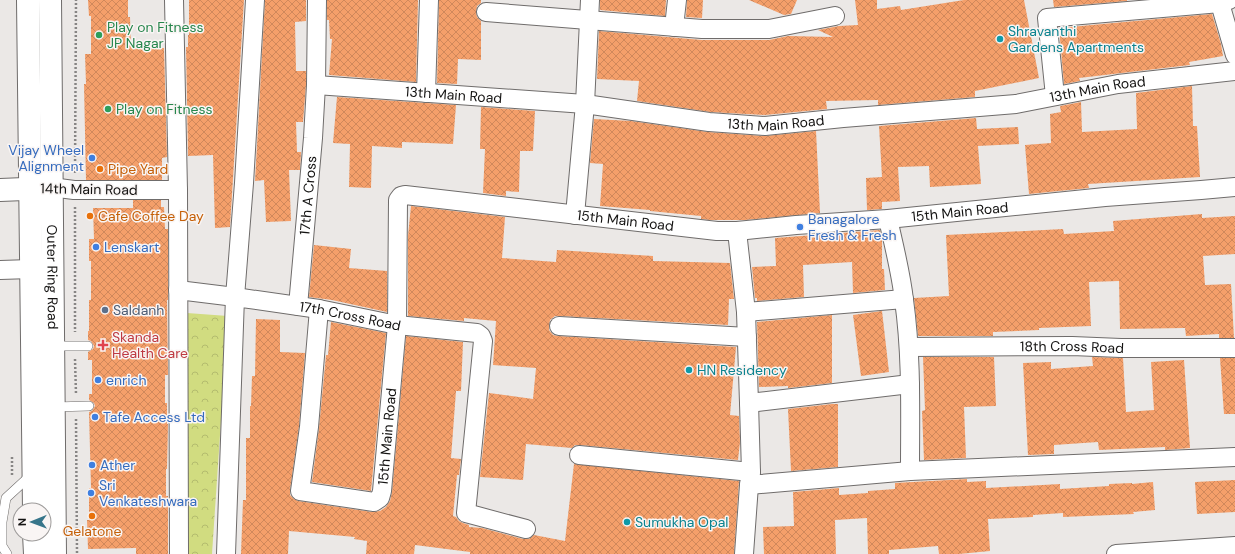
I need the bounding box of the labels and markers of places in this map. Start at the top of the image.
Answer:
place label: Play on Fitness JP Nagar [107,18,204,52]
place label: Shravanthi Gardens Apartments [1008,22,1144,56]
marker: Play on Fitness JP Nagar [94,30,104,40]
marker: Shravanthi Gardens Apartments [995,34,1005,44]
place label: Play on Fitness [116,100,213,118]
marker: Play on Fitness [103,104,113,114]
place label: Vijay Wheel Alignment [8,141,84,175]
marker: Vijay Wheel Alignment [87,153,97,163]
place label: Pipe Yard [108,160,168,178]
marker: Pipe Yard [95,164,105,174]
place label: Cafe Coffee Day [98,207,204,225]
place label: Banagalore Fresh & Fresh [808,210,897,244]
marker: Cafe Coffee Day [85,211,95,221]
marker: Banagalore Fresh & Fresh [795,222,805,232]
place label: Lenskart [104,238,159,256]
marker: Lenskart [91,242,101,252]
place label: Saldanh [113,301,164,319]
marker: Saldanh [100,305,110,315]
place label: Skanda Health Care [112,328,188,362]
marker: Skanda Health Care [97,339,109,351]
place label: HN Residency [697,361,787,379]
marker: HN Residency [684,365,694,375]
place label: enrich [106,371,147,389]
marker: enrich [93,375,103,385]
place label: Tafe Access Ltd [103,408,205,426]
marker: Tafe Access Ltd [90,412,100,422]
place label: Ather [100,456,135,474]
marker: Ather [87,460,97,470]
place label: Sri Venkateshwara [99,476,197,510]
marker: Sri Venkateshwara [86,488,96,498]
marker: Gelatone [87,511,97,521]
place label: Sumukha Opal [635,513,728,531]
marker: Sumukha Opal [622,517,632,527]
place label: Gelatone [63,522,121,540]

